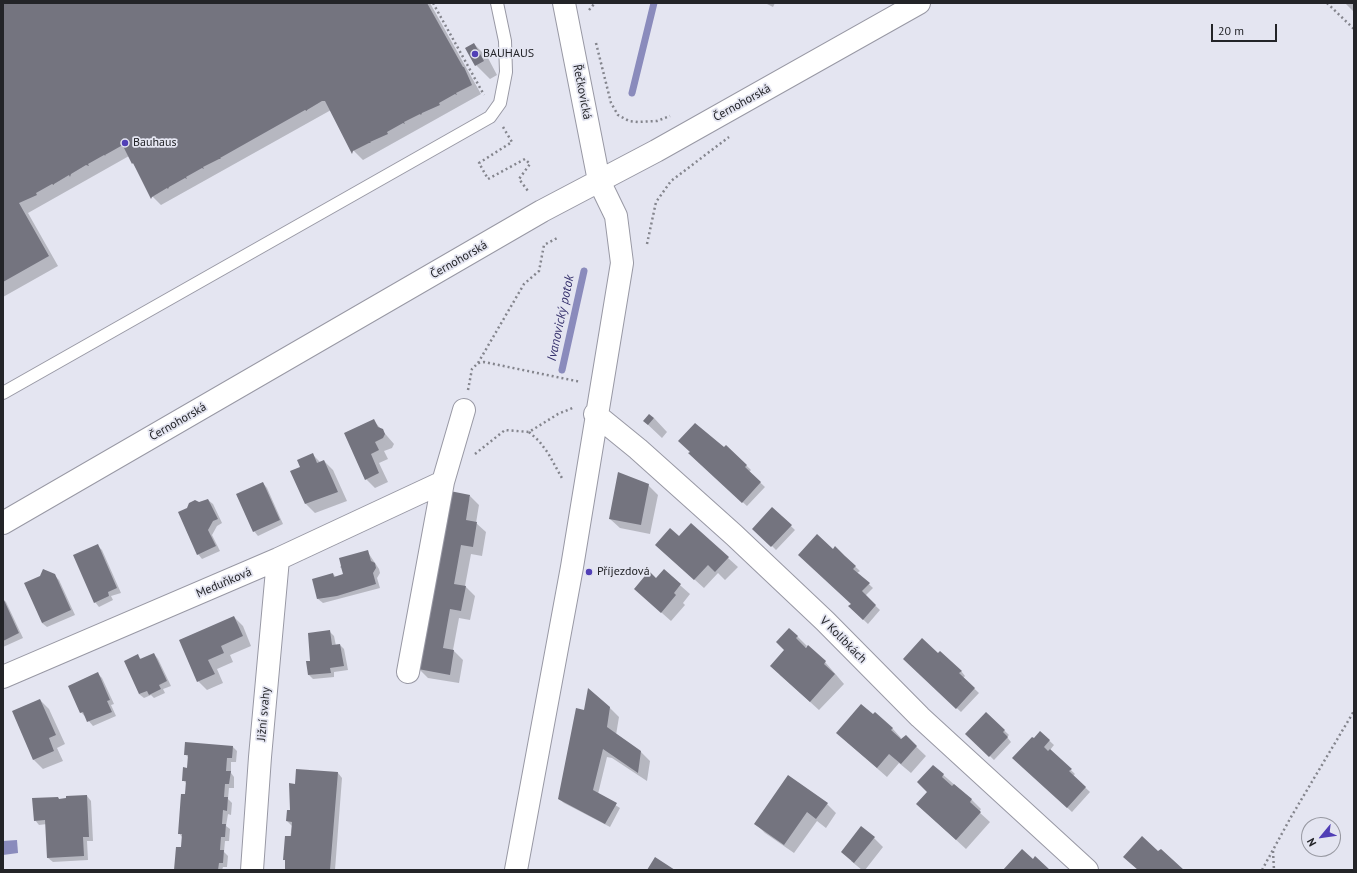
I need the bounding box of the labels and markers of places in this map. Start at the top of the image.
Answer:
place label: BAUHAUS [483,47,534,61]
marker: BAUHAUS [470,49,480,59]
place label: Bauhaus [133,136,176,150]
marker: Bauhaus [120,138,130,148]
place label: Příjezdová [597,565,650,579]
marker: Příjezdová [584,567,594,577]

